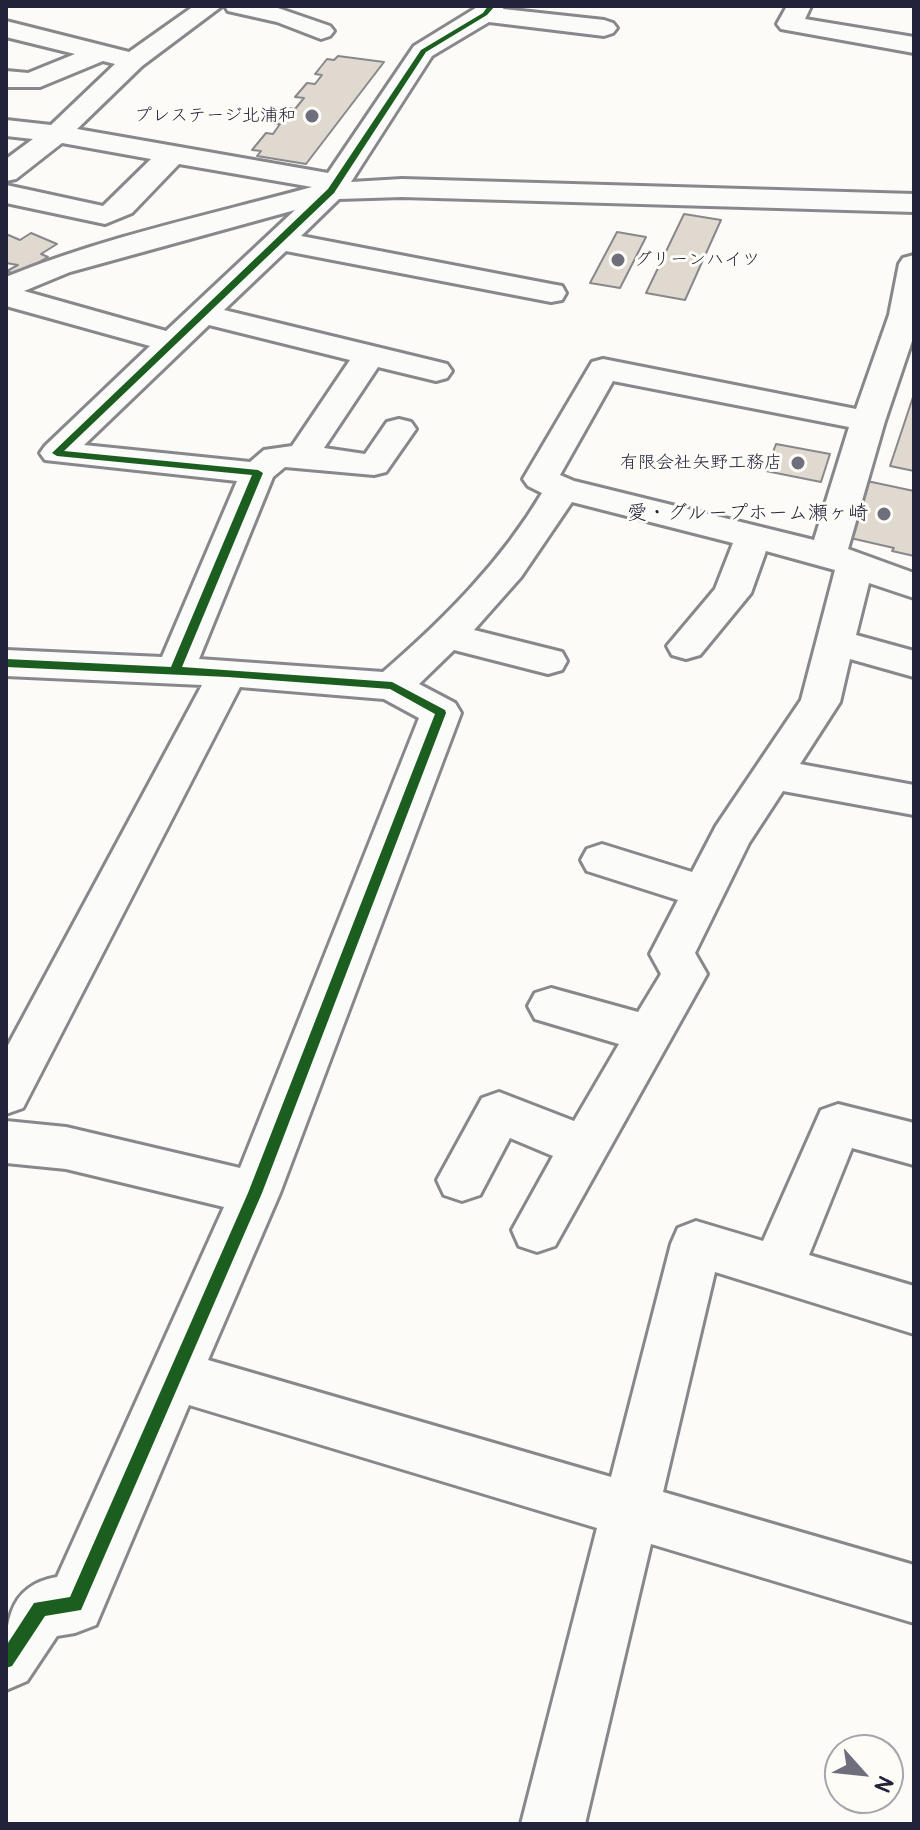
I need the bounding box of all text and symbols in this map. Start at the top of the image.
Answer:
place label: プレステージ北浦和 [134,105,296,127]
marker: プレステージ北浦和 [303,107,321,125]
place label: グリーンハイツ [634,249,760,271]
marker: グリーンハイツ [609,251,627,269]
place label: 有限会社矢野工務店 [620,452,782,474]
marker: 有限会社矢野工務店 [789,454,807,472]
place label: 愛・グループホーム瀬ヶ崎 [627,502,868,526]
marker: 愛・グループホーム瀬ヶ崎 [875,505,893,523]
north arrow [824,1734,904,1814]
text: N [868,1771,899,1797]

